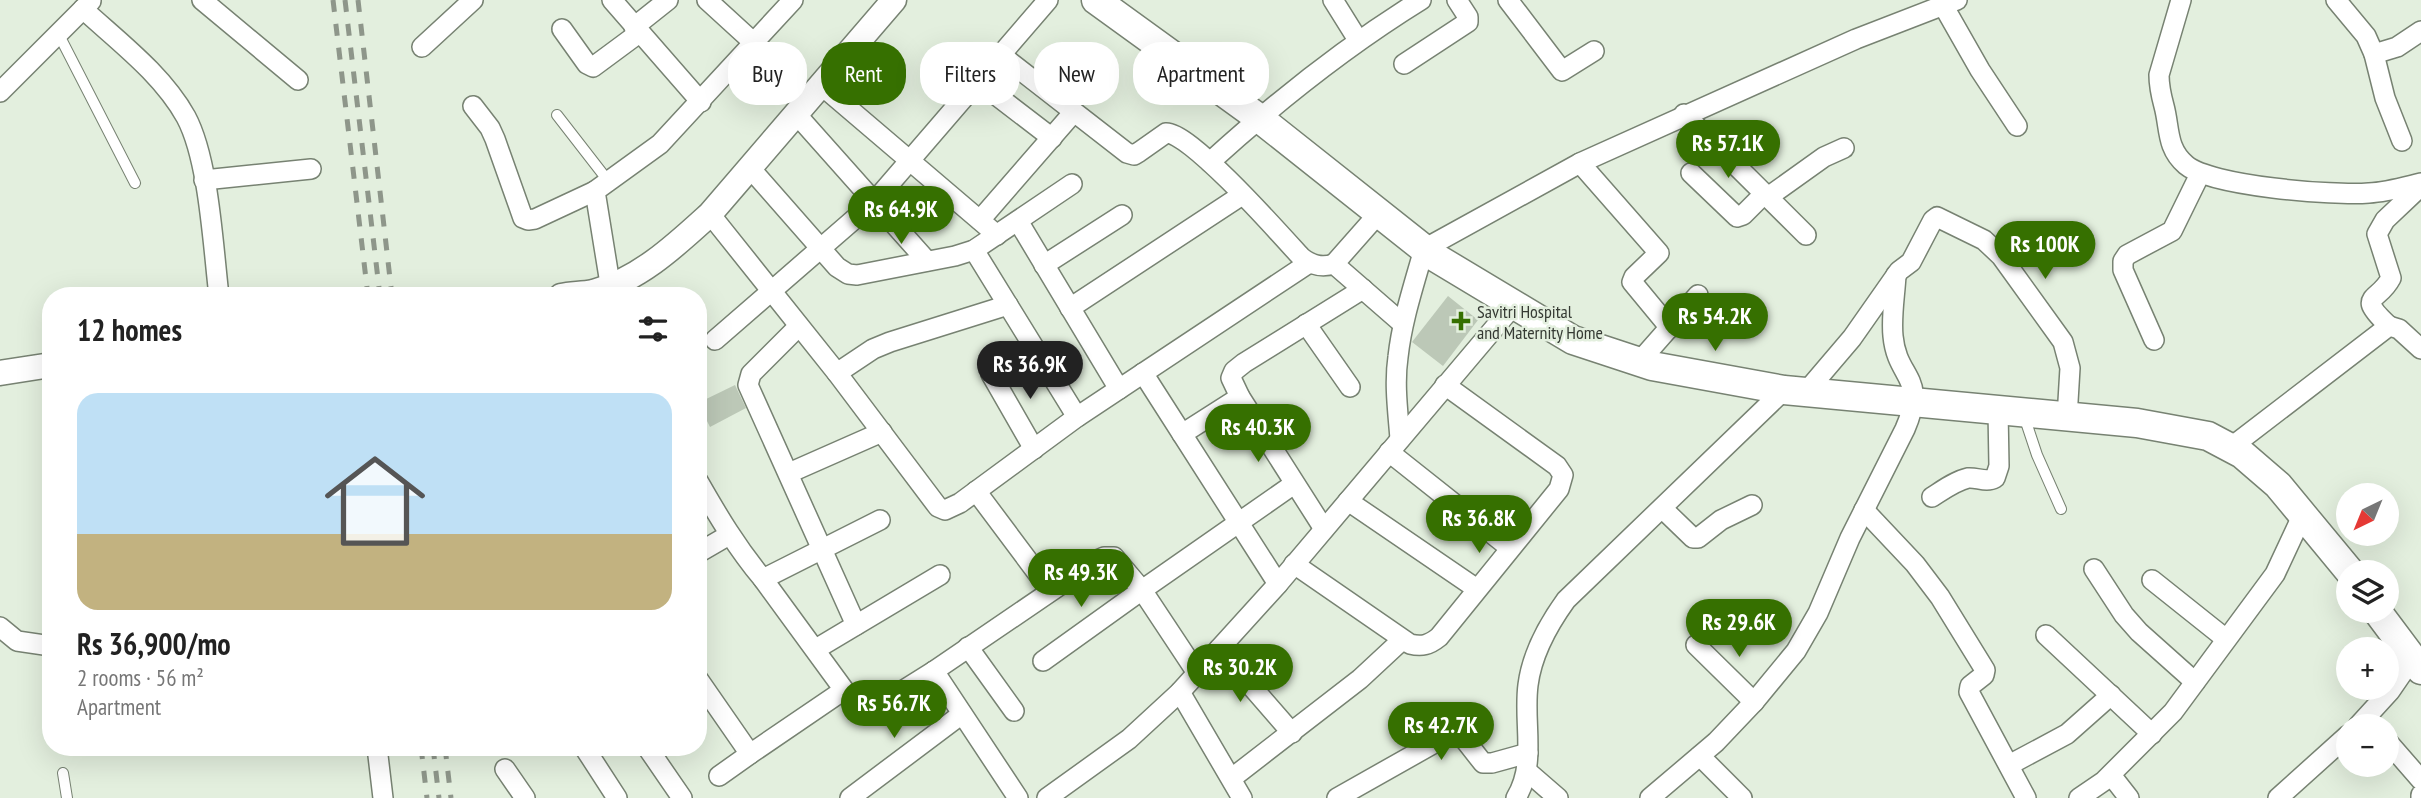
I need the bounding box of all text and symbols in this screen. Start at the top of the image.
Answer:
chip: Buy [728,42,807,105]
chip: Rent [821,42,906,105]
chip: Filters [920,42,1020,105]
chip: New [1034,42,1119,105]
chip: Apartment [1133,42,1269,105]
pin: Rs 57.1K [1656,120,1800,180]
text: Rs 57.1K [1692,128,1764,157]
pin: Rs 64.9K [829,187,973,246]
text: Rs 64.9K [864,194,938,223]
pin: Rs 100K [1980,222,2110,281]
text: Rs 100K [2010,229,2080,258]
pin: Rs 54.2K [1643,294,1787,353]
place label: Savitri Hospital and Maternity Home [1477,300,1603,344]
text: Rs 54.2K [1678,301,1752,330]
text: 12 homes [77,310,182,349]
icon: filters [634,310,672,348]
marker: Savitri Hospital and Maternity Home [1451,311,1471,331]
pin: Rs 36.9K [958,342,1102,401]
text: Rs 36.9K [993,349,1067,378]
pin: Rs 40.3K [1186,405,1330,464]
text: Rs 40.3K [1221,412,1295,441]
icon: home [312,438,438,564]
north arrow [2336,483,2399,546]
map controls [2336,483,2399,777]
pin: Rs 36.8K [1407,496,1551,555]
text: Rs 36.8K [1442,503,1516,532]
pin: Rs 49.3K [1009,550,1153,609]
text: Rs 49.3K [1044,557,1118,586]
button: layers [2336,560,2399,623]
pin: Rs 29.6K [1667,600,1811,659]
text: Rs 29.6K [1702,607,1776,636]
text: Rs 36,900/mo [77,624,231,663]
button: + [2336,637,2399,700]
pin: Rs 30.2K [1168,644,1312,704]
text: Rs 30.2K [1203,652,1277,681]
text: 2 rooms · 56 m² [77,663,204,692]
pin: Rs 56.7K [822,680,966,740]
text: Rs 56.7K [857,688,931,717]
text: Apartment [77,692,161,721]
pin: Rs 42.7K [1369,702,1513,762]
text: Rs 42.7K [1404,710,1478,739]
button: − [2336,714,2399,777]

